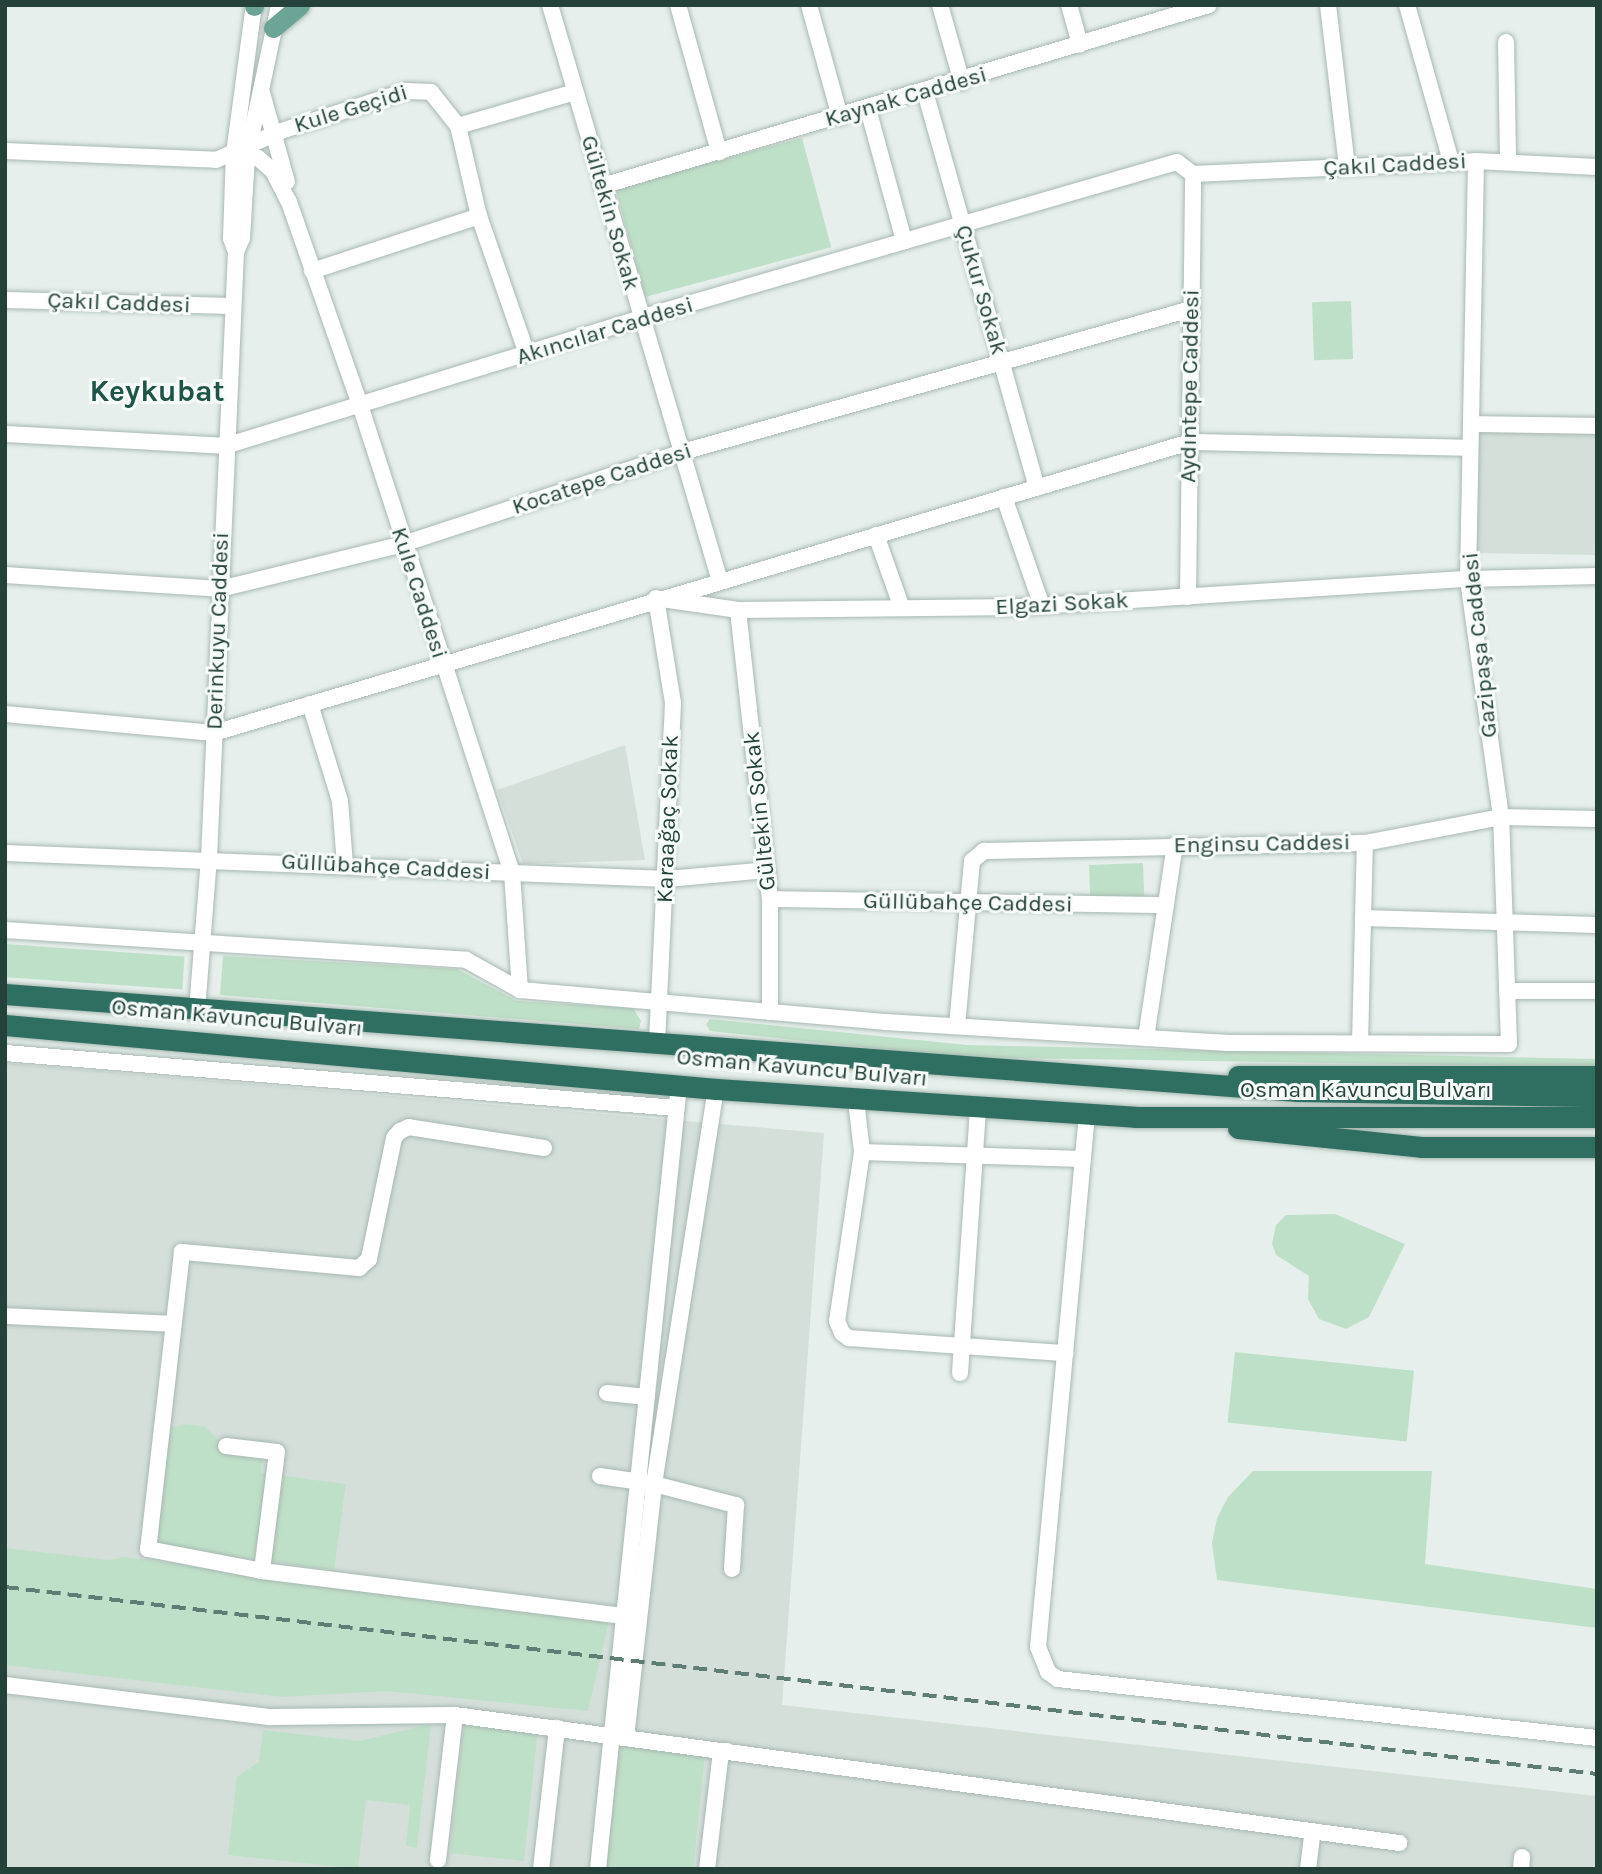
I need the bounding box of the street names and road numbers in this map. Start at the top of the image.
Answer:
street label: Kaynak Caddesi [822,61,990,133]
street label: Kule Geçidi [291,79,411,139]
street label: Gültekin Sokak [575,132,645,294]
street label: Çakıl Caddesi [1323,147,1467,183]
street label: Çukur Sokak [949,222,1013,358]
street label: Çakıl Caddesi [47,287,191,319]
street label: Aydıntepe Caddesi [1175,289,1205,483]
street label: Akıncılar Caddesi [513,291,697,371]
street label: Kocatepe Caddesi [509,437,695,521]
street label: Kule Caddesi [385,524,453,662]
street label: Derinkuyu Caddesi [201,532,235,730]
street label: Gazipaşa Caddesi [1457,551,1503,739]
street label: Elgazi Sokak [995,587,1129,621]
street label: Gültekin Sokak [738,730,782,892]
street label: Karaağaç Sokak [651,734,685,904]
street label: Enginsu Caddesi [1173,829,1351,859]
street label: Güllübahçe Caddesi [281,848,491,886]
street label: Güllübahçe Caddesi [863,887,1073,919]
street label: Osman Kavuncu Bulvarı [110,993,364,1043]
street label: Osman Kavuncu Bulvarı [675,1043,929,1093]
street label: Osman Kavuncu Bulvarı [1240,1076,1492,1104]

